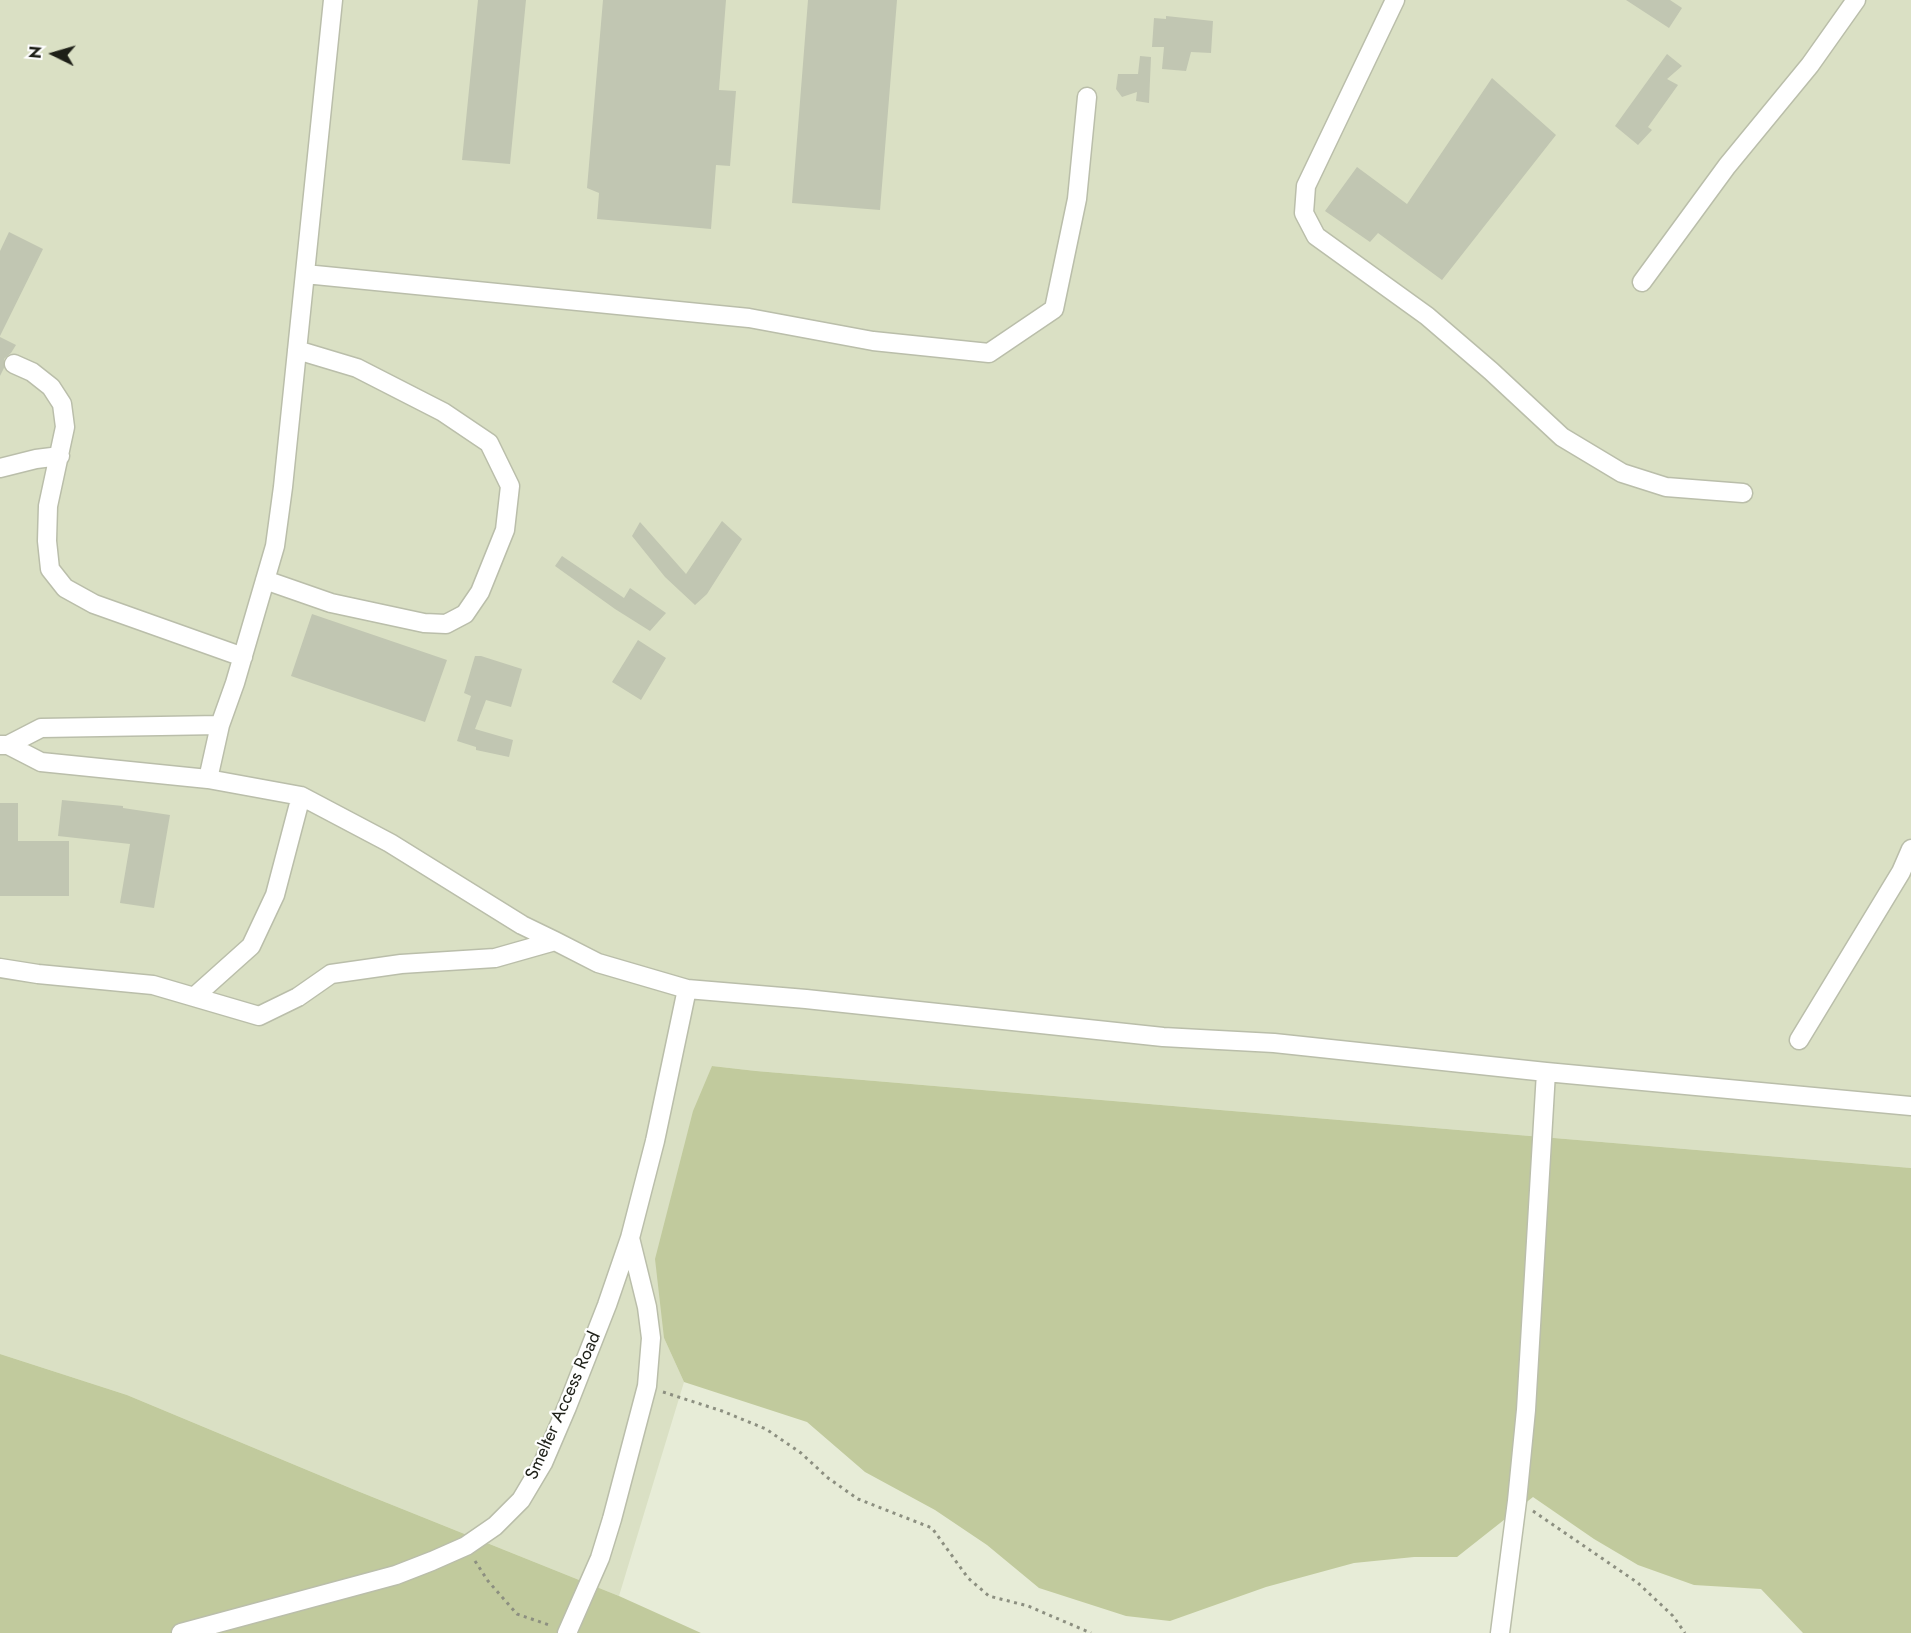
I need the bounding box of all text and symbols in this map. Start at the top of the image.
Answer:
north arrow [24,24,84,84]
text: N [24,45,48,60]
street label: Smelter Access Road [522,1329,606,1483]

